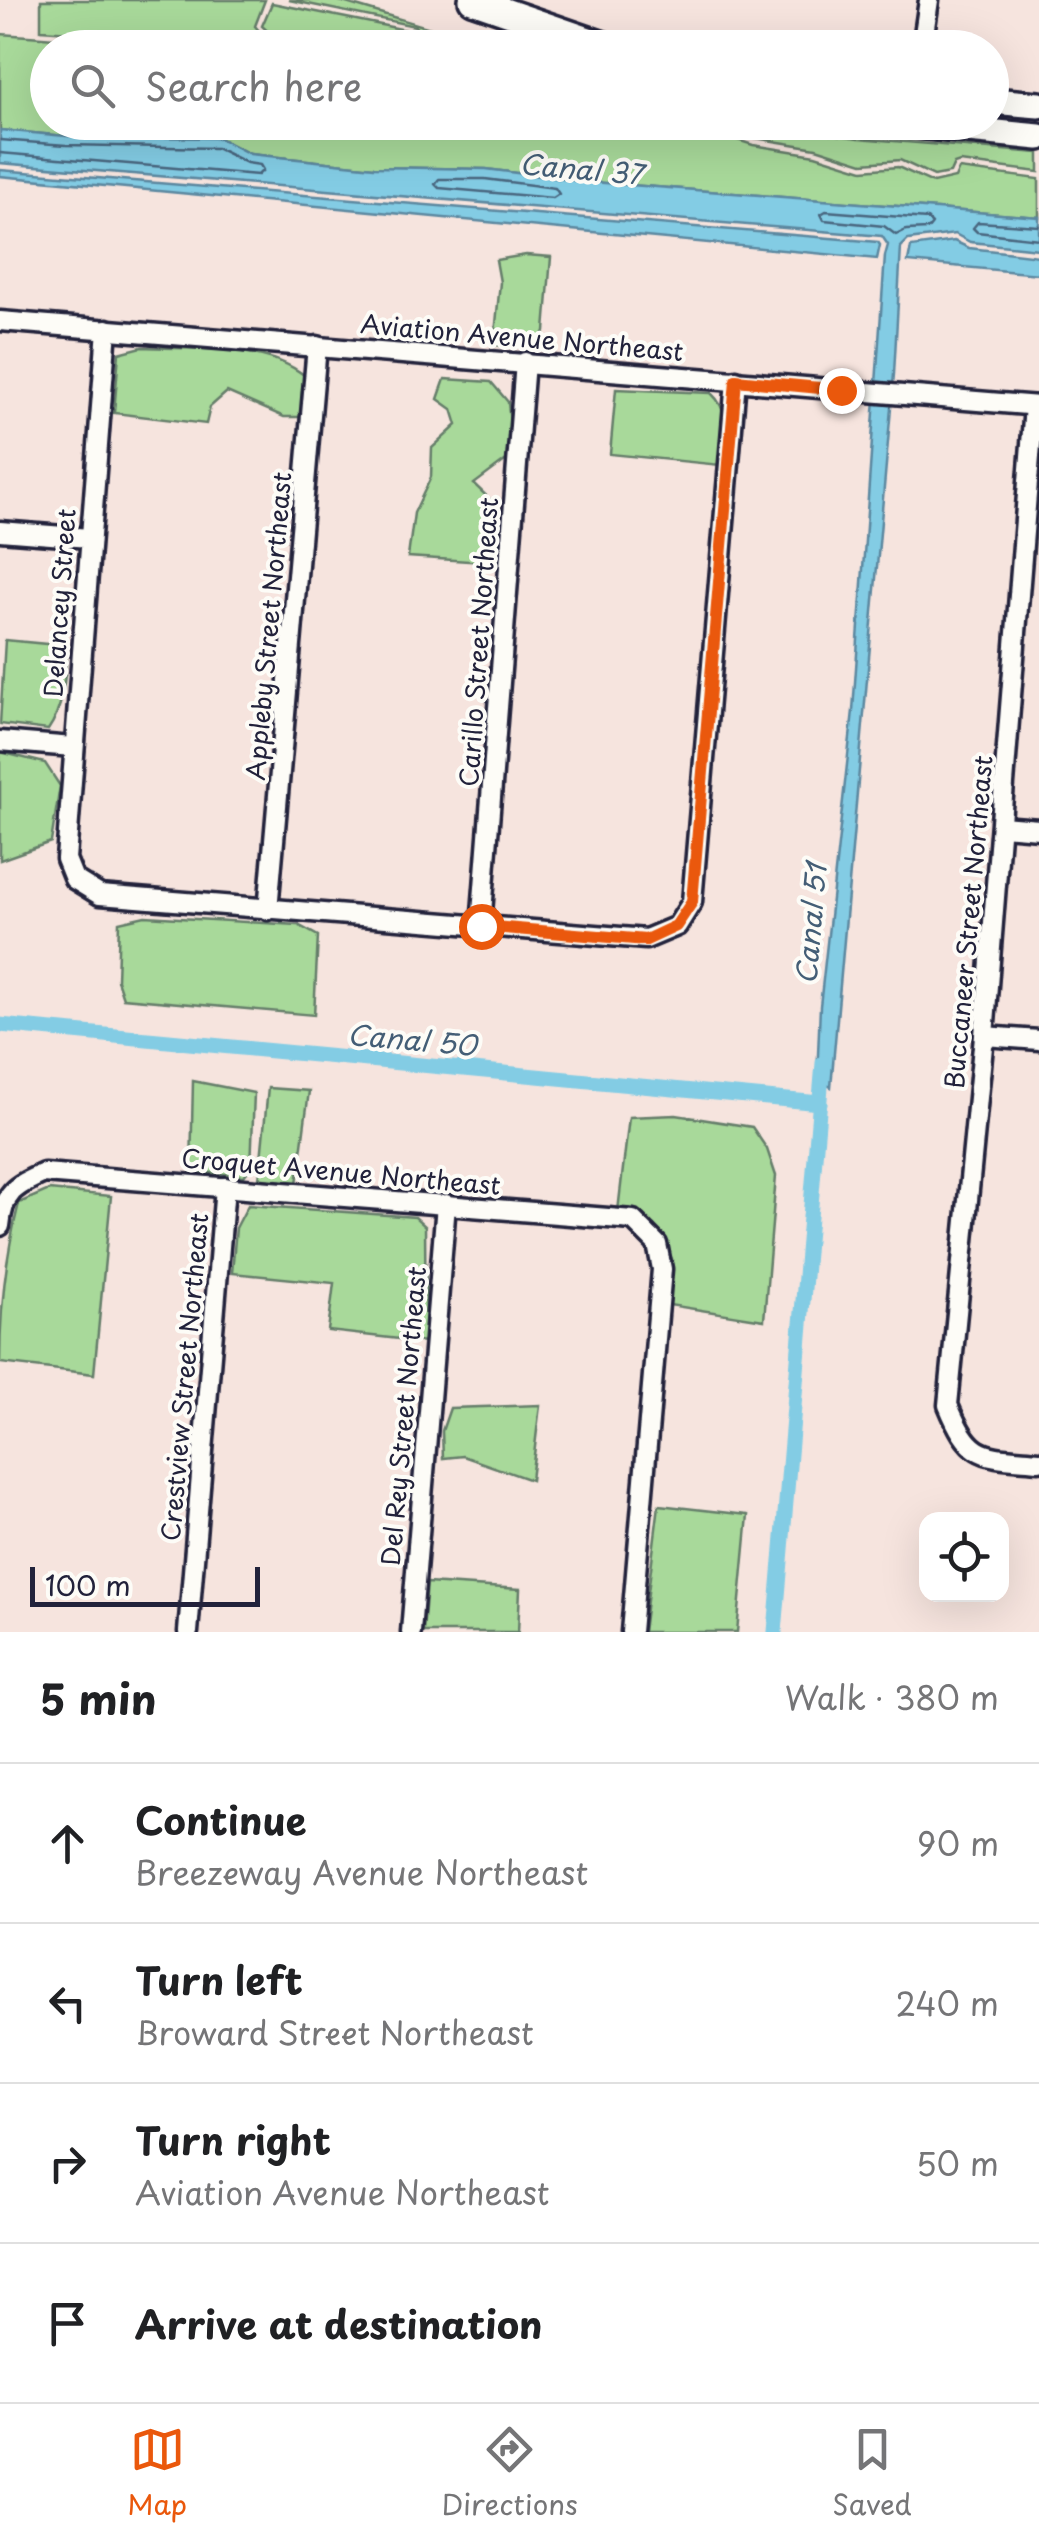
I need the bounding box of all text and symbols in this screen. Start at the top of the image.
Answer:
search box [30,30,1009,140]
text: Search here [145,57,362,114]
icon: search [65,58,120,113]
water label: Canal 37 [518,141,649,195]
street label: Aviation Avenue Northeast [359,304,685,370]
route end [819,368,865,414]
street label: Appleby Street Northeast [236,470,300,782]
street label: Carillo Street Northeast [449,496,507,788]
street label: Delancey Street [33,507,85,699]
street label: Buccaneer Street Northeast [934,754,1002,1090]
water label: Canal 51 [783,857,837,986]
route start [459,904,505,950]
water label: Canal 50 [346,1012,481,1066]
street label: Croquet Avenue Northeast [180,1138,502,1204]
street label: Crestview Street Northeast [151,1211,217,1543]
street label: Del Rey Street Northeast [371,1265,435,1567]
map controls [919,1512,1009,1602]
button: locate [919,1512,1009,1602]
scale bar [30,1562,260,1606]
text: 100 m [45,1563,131,1606]
text: 5 min [40,1666,157,1729]
text: Walk · 380 m [785,1673,999,1721]
text: Continue [135,1791,306,1848]
icon: ahead [40,1816,95,1871]
text: 90 m [917,1819,999,1867]
text: Breezeway Avenue Northeast [135,1848,588,1896]
text: Turn left [135,1951,303,2008]
icon: left [40,1976,95,2031]
text: 240 m [896,1979,999,2027]
text: Broward Street Northeast [135,2008,534,2056]
text: Turn right [135,2111,331,2168]
icon: right [40,2136,95,2191]
text: 50 m [916,2139,999,2187]
text: Aviation Avenue Northeast [135,2168,550,2216]
text: Arrive at destination [135,2295,543,2352]
icon: arrive [40,2296,95,2351]
tab: Map [127,2422,187,2525]
tab: Directions [442,2422,578,2525]
tab: Saved [832,2422,912,2525]

